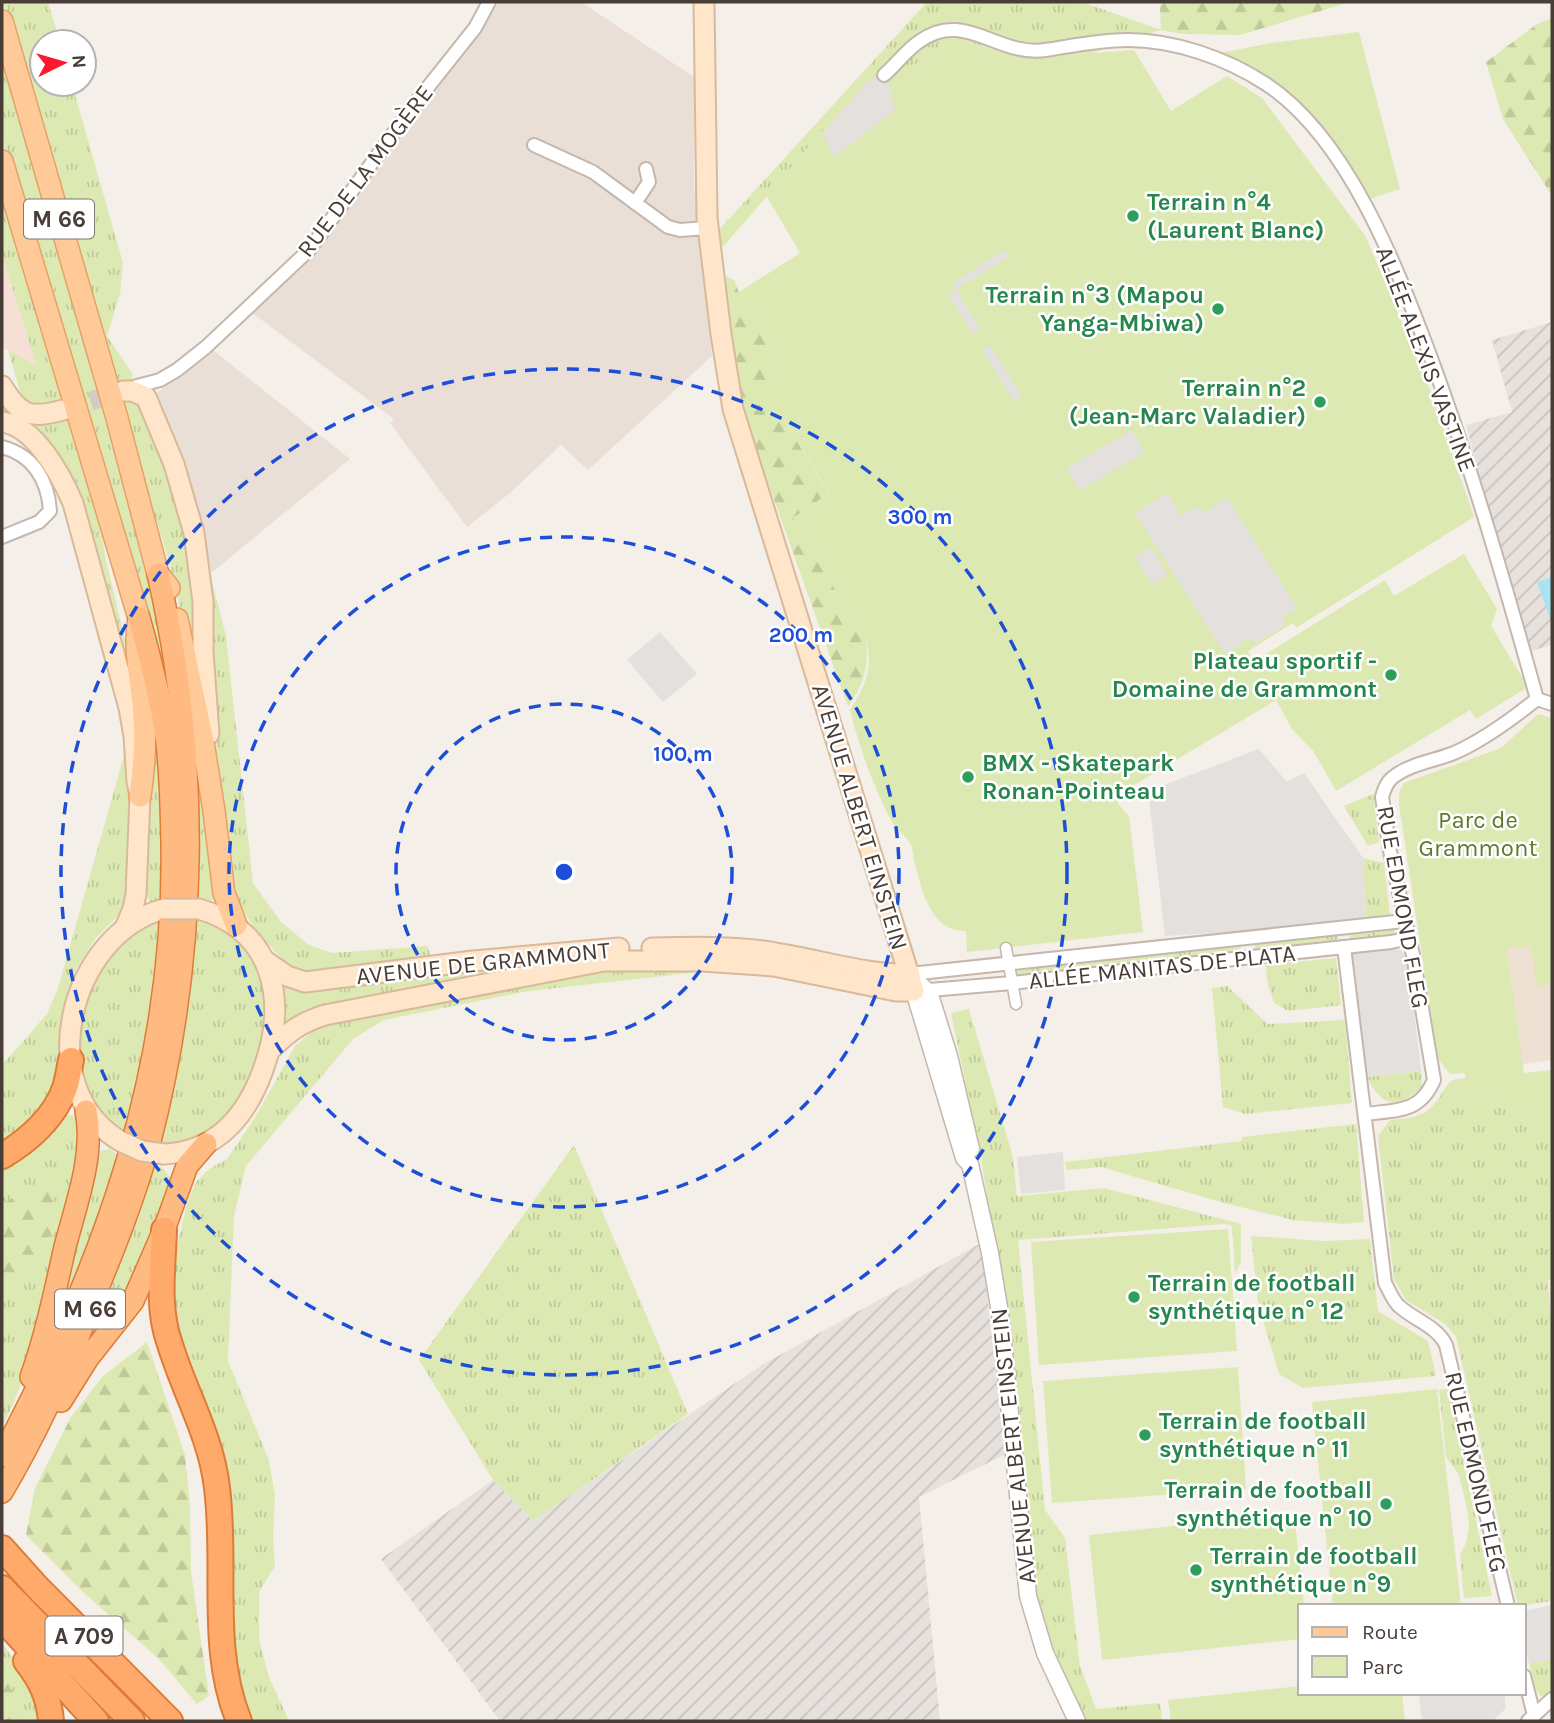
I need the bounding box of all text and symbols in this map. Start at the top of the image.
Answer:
north arrow [28,28,98,98]
text: N [67,54,90,69]
street label: RUE DE LA MOGÈRE [290,79,439,263]
place label: Terrain n°4 (Laurent Blanc) [1147,188,1324,244]
road number: M 66 [24,200,94,238]
marker: Terrain n°4 (Laurent Blanc) [1125,208,1141,224]
street label: ALLÉE ALEXIS VASTINE [1370,242,1483,476]
place label: Terrain n°3 (Mapou Yanga-Mbiwa) [986,281,1204,337]
marker: Terrain n°3 (Mapou Yanga-Mbiwa) [1210,301,1226,317]
place label: Terrain n°2 (Jean-Marc Valadier) [1069,374,1306,430]
marker: Terrain n°2 (Jean-Marc Valadier) [1312,394,1328,410]
text: 300 m [888,505,952,529]
text: 200 m [769,623,833,647]
place label: Plateau sportif - Domaine de Grammont [1112,647,1377,703]
marker: Plateau sportif - Domaine de Grammont [1383,667,1399,683]
street label: AVENUE ALBERT EINSTEIN [806,680,914,954]
text: 100 m [653,742,713,766]
place label: BMX - Skatepark Ronan-Pointeau [982,749,1174,805]
marker: BMX - Skatepark Ronan-Pointeau [960,769,976,785]
street label: RUE EDMOND FLEG [1371,803,1435,1011]
park label: Parc de Grammont [1419,806,1537,862]
centre of rings [552,860,576,884]
street label: AVENUE DE GRAMMONT [355,936,611,990]
street label: ALLÉE MANITAS DE PLATA [1027,938,1297,995]
place label: Terrain de football synthétique n° 12 [1148,1269,1356,1325]
marker: Terrain de football synthétique n° 12 [1126,1289,1142,1305]
road number: M 66 [55,1290,125,1328]
street label: AVENUE ALBERT EINSTEIN [985,1307,1041,1585]
street label: RUE EDMOND FLEG [1439,1369,1513,1575]
place label: Terrain de football synthétique n° 11 [1159,1407,1367,1463]
marker: Terrain de football synthétique n° 11 [1137,1427,1153,1443]
place label: Terrain de football synthétique n° 10 [1164,1476,1372,1532]
marker: Terrain de football synthétique n° 10 [1378,1496,1394,1512]
place label: Terrain de football synthétique n°9 [1210,1542,1418,1598]
marker: Terrain de football synthétique n°9 [1188,1562,1204,1578]
legend [1298,1604,1526,1695]
road number: A 709 [46,1616,122,1656]
text: Route [1362,1620,1418,1644]
text: Parc [1362,1655,1404,1679]

